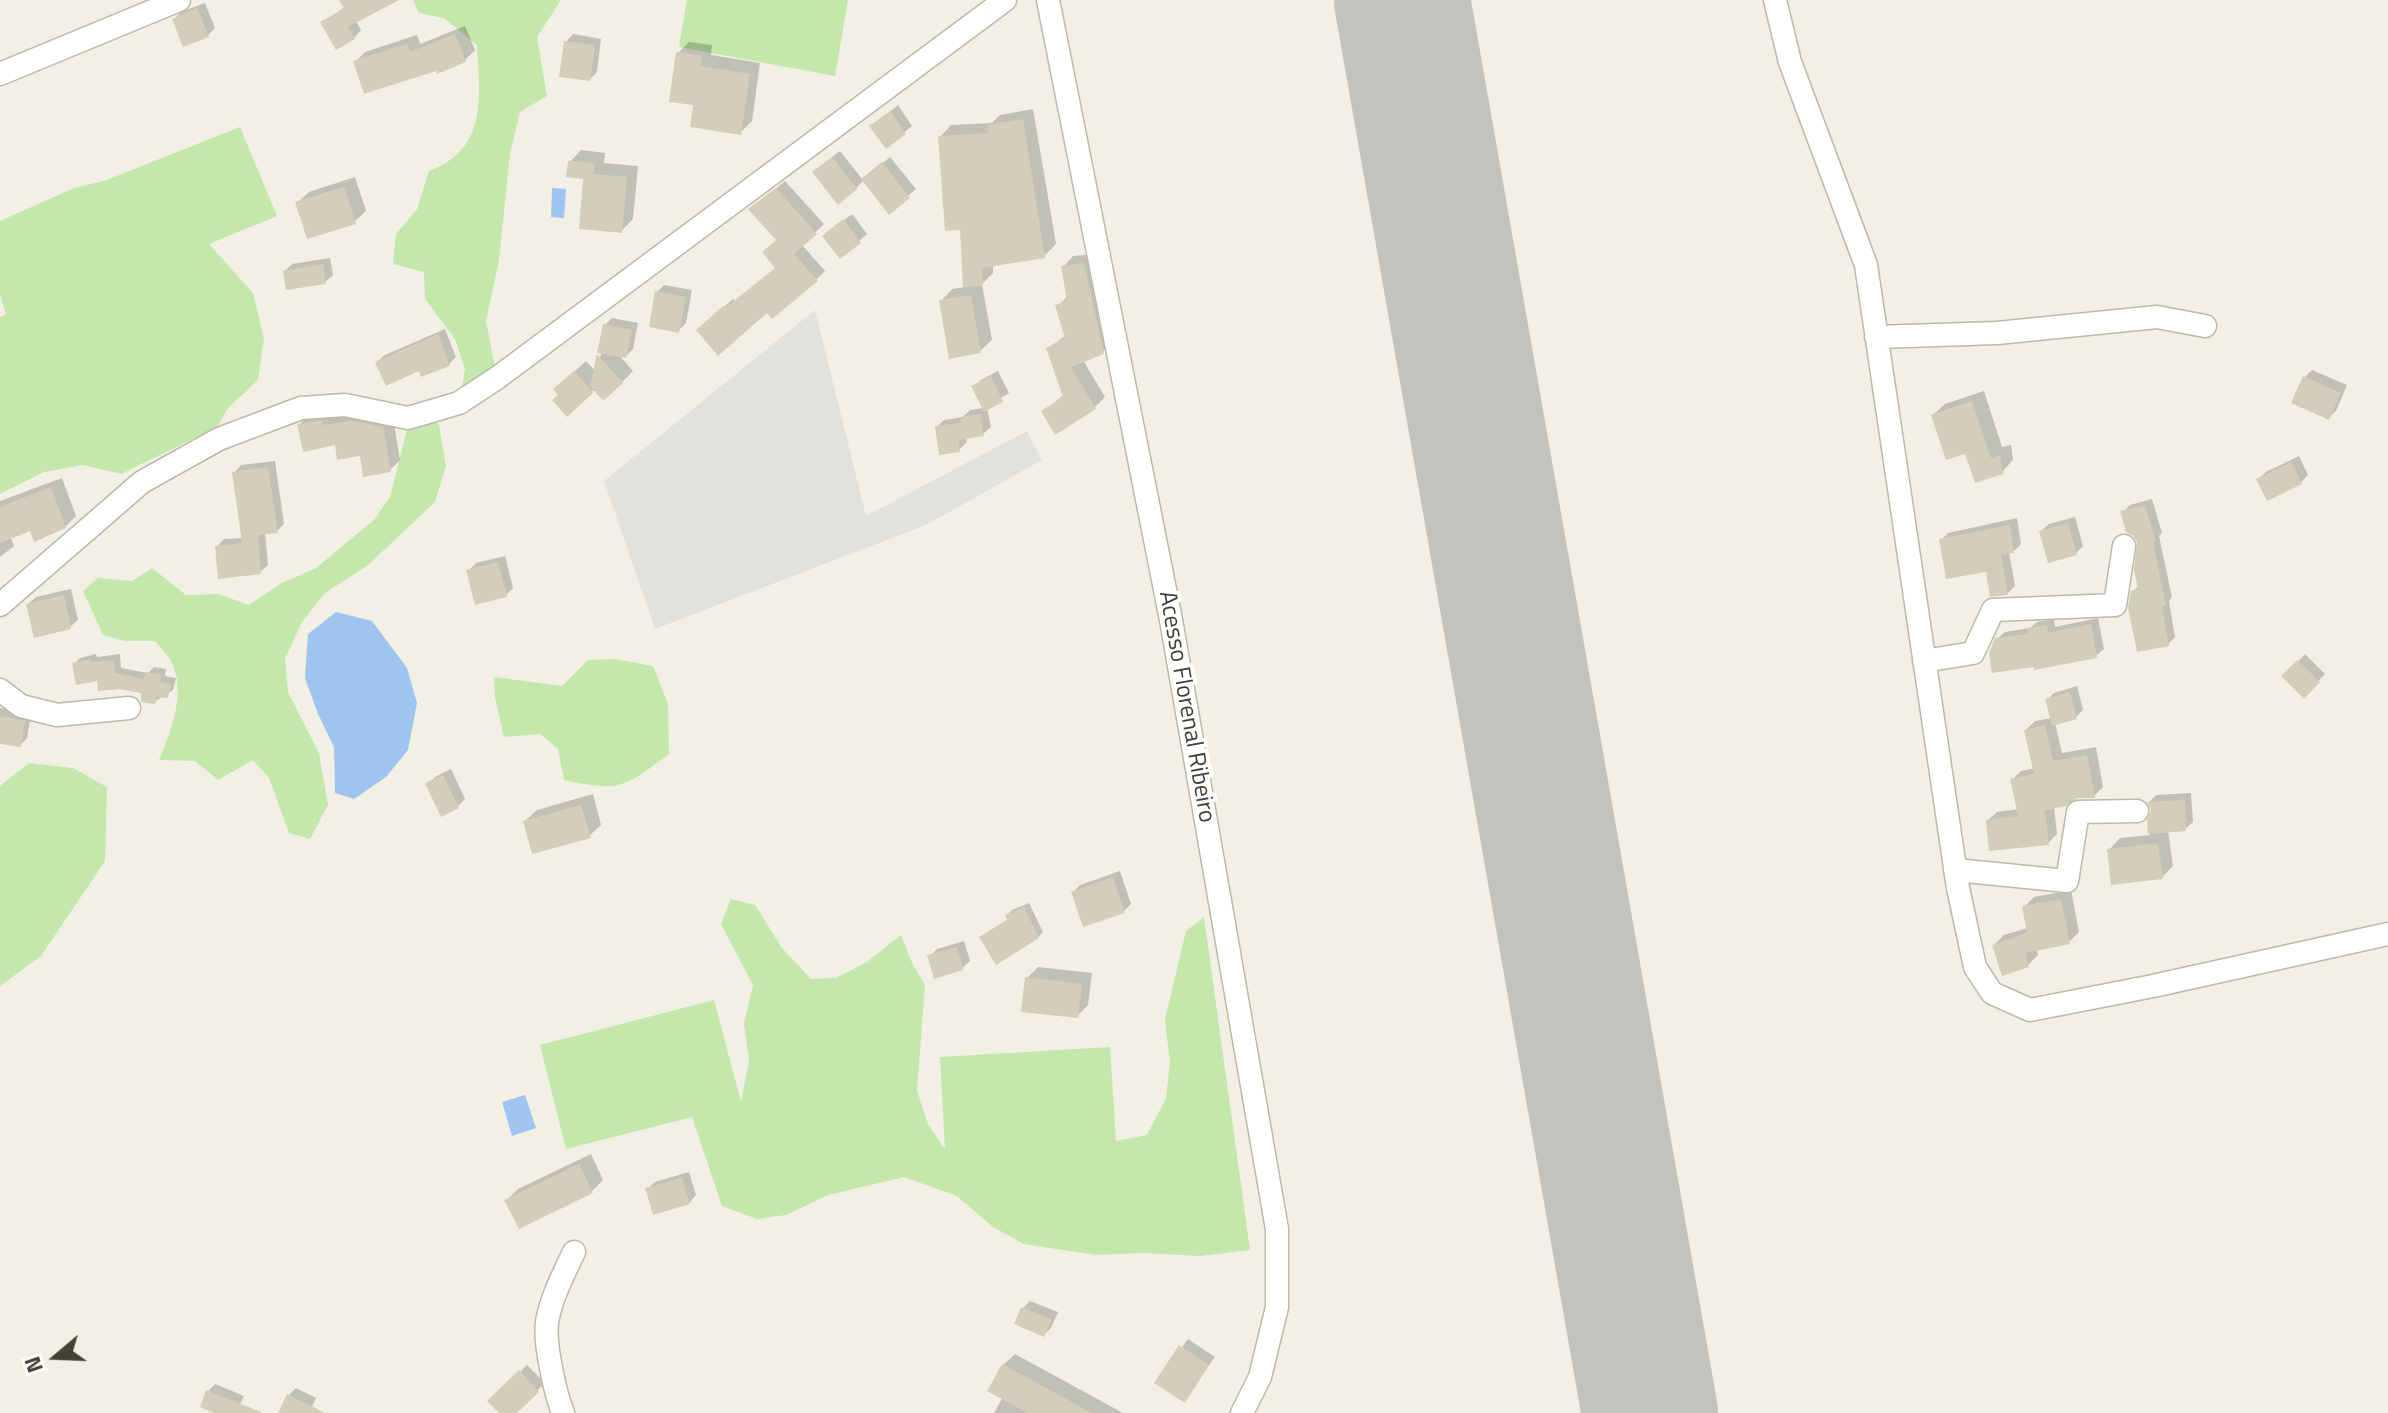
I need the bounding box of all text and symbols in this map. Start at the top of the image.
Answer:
street label: Acesso Florenal Ribeiro [1151,589,1221,825]
north arrow [16,1317,96,1397]
text: N [15,1352,52,1378]

